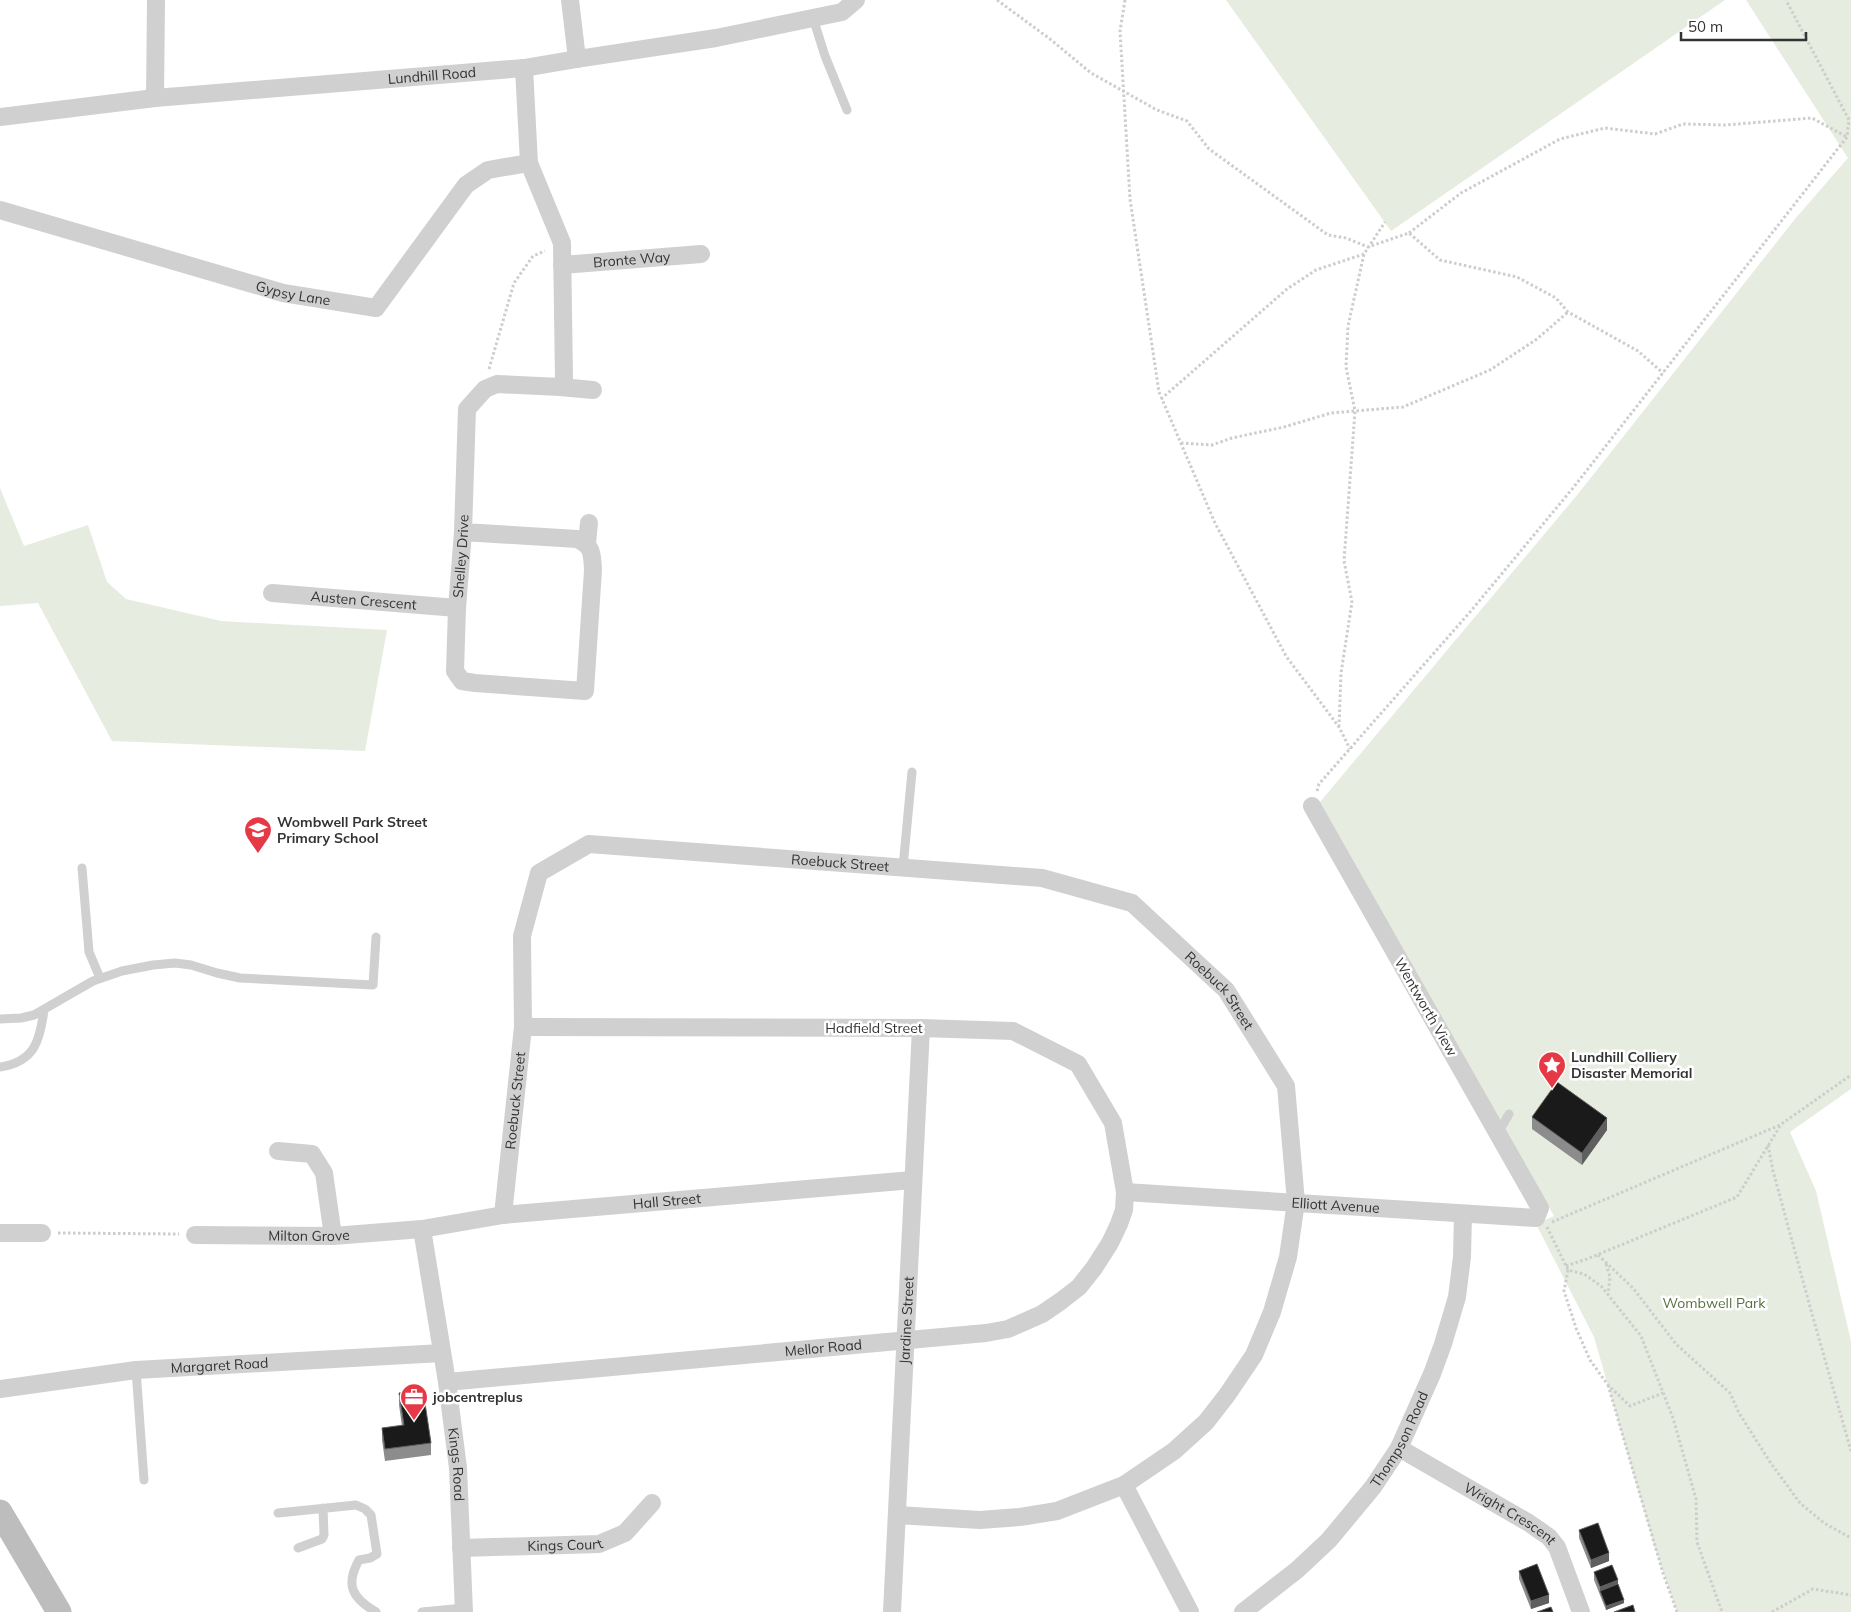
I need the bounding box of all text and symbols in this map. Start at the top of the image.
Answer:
scale bar [1681,10,1806,42]
text: 50 m [1688,17,1723,36]
street label: Lundhill Road [387,63,477,88]
street label: Bronte Way [592,247,672,272]
street label: Gypsy Lane [254,277,332,310]
street label: Shelley Drive [449,514,473,599]
street label: Austen Crescent [310,587,417,614]
place label: Wombwell Park Street Primary School [277,813,428,847]
school or university icon: Wombwell Park Street Primary School [243,815,273,854]
street label: Roebuck Street [791,850,890,876]
street label: Roebuck Street [1181,947,1258,1033]
street label: Wentworth View [1391,955,1461,1059]
street label: Hadfield Street [825,1019,923,1037]
place label: Lundhill Colliery Disaster Memorial [1571,1048,1692,1082]
place icon: Lundhill Colliery Disaster Memorial [1537,1050,1567,1089]
street label: Roebuck Street [501,1051,529,1150]
street label: Hall Street [632,1189,702,1213]
street label: Elliott Avenue [1291,1194,1380,1217]
street label: Milton Grove [268,1226,350,1245]
street label: Jardine Street [895,1276,918,1365]
park label: Wombwell Park [1663,1294,1766,1312]
street label: Mellor Road [784,1335,863,1360]
street label: Margaret Road [170,1354,269,1377]
office icon: jobcentreplus [399,1382,429,1421]
place label: jobcentreplus [432,1388,523,1406]
street label: Thompson Road [1366,1388,1432,1491]
street label: Kings Road [444,1427,468,1502]
street label: Wright Crescent [1461,1478,1561,1548]
street label: Kings Court [527,1534,606,1555]

